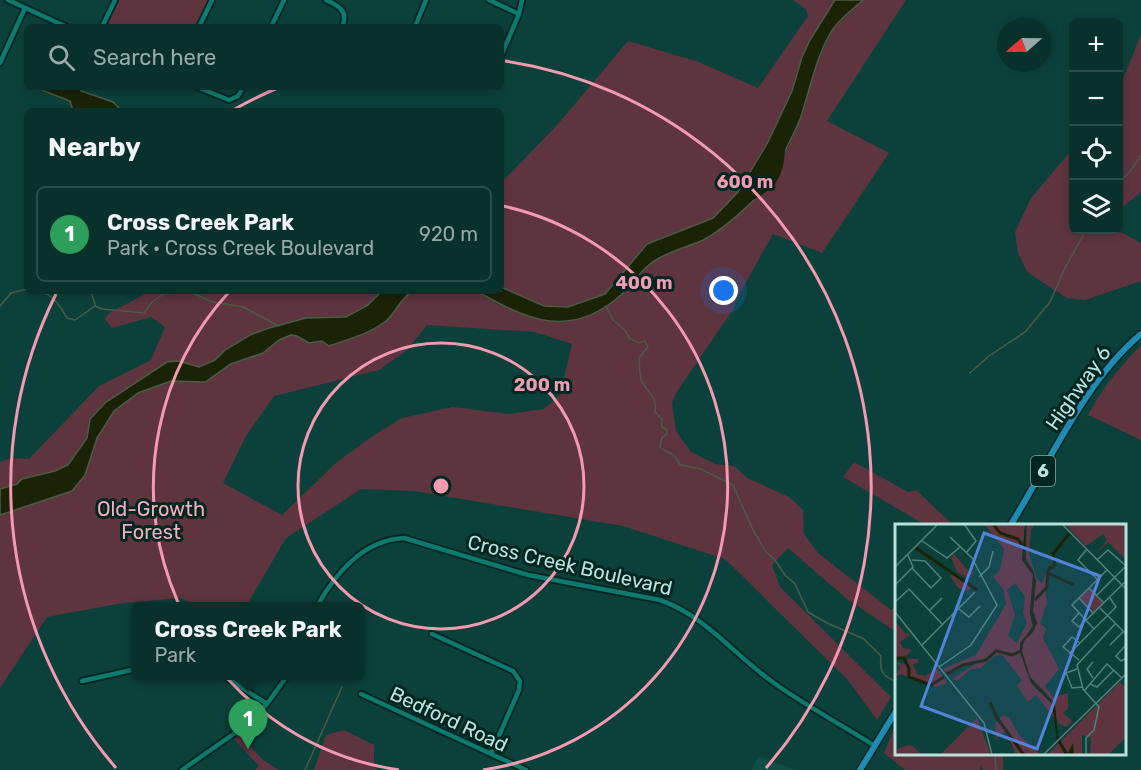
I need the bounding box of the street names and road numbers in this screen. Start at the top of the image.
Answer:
street label: Highway 6 [1040,341,1116,435]
road number: 6 [1031,456,1055,486]
street label: Cross Creek Boulevard [465,530,675,600]
street label: Bedford Road [386,681,512,757]

